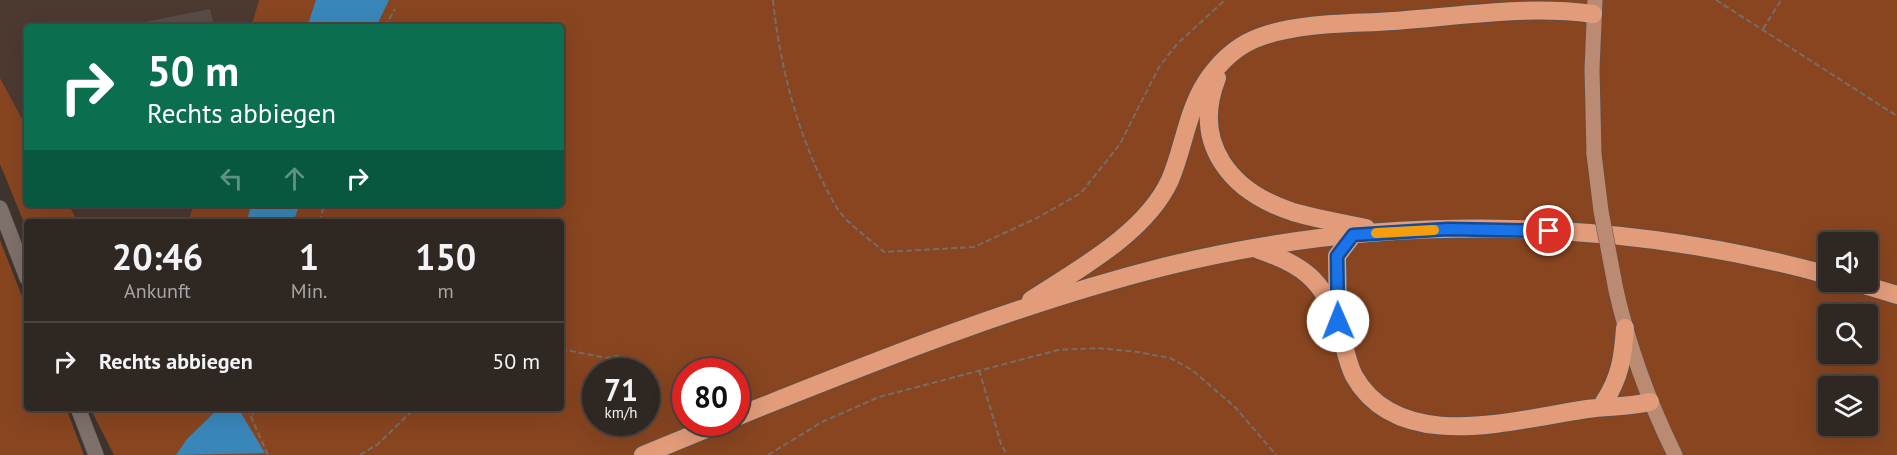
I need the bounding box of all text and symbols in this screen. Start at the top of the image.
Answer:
text: 50 m [147,43,239,98]
icon: right [48,48,126,126]
text: Rechts abbiegen [147,96,336,130]
icon: left [215,162,248,195]
icon: ahead [278,162,311,195]
icon: right [341,162,374,195]
pin [1523,205,1574,256]
icon: arrive [1532,214,1565,247]
map controls [1818,232,1878,436]
button: sound [1818,232,1878,292]
text: 20:46 [112,233,203,280]
text: 1 [299,233,319,280]
text: 150 [415,233,476,280]
text: Ankunft [124,278,191,304]
text: Min. [291,278,327,304]
text: m [438,278,454,304]
position arrow [1306,289,1370,353]
button: search [1818,304,1878,364]
icon: right [48,345,81,378]
text: Rechts abbiegen [99,347,253,375]
text: 50 m [492,347,540,375]
speed limit sign: 80 [672,358,750,436]
text: 71 [604,370,638,409]
button: layers [1818,376,1878,436]
text: km/h [605,403,637,422]

